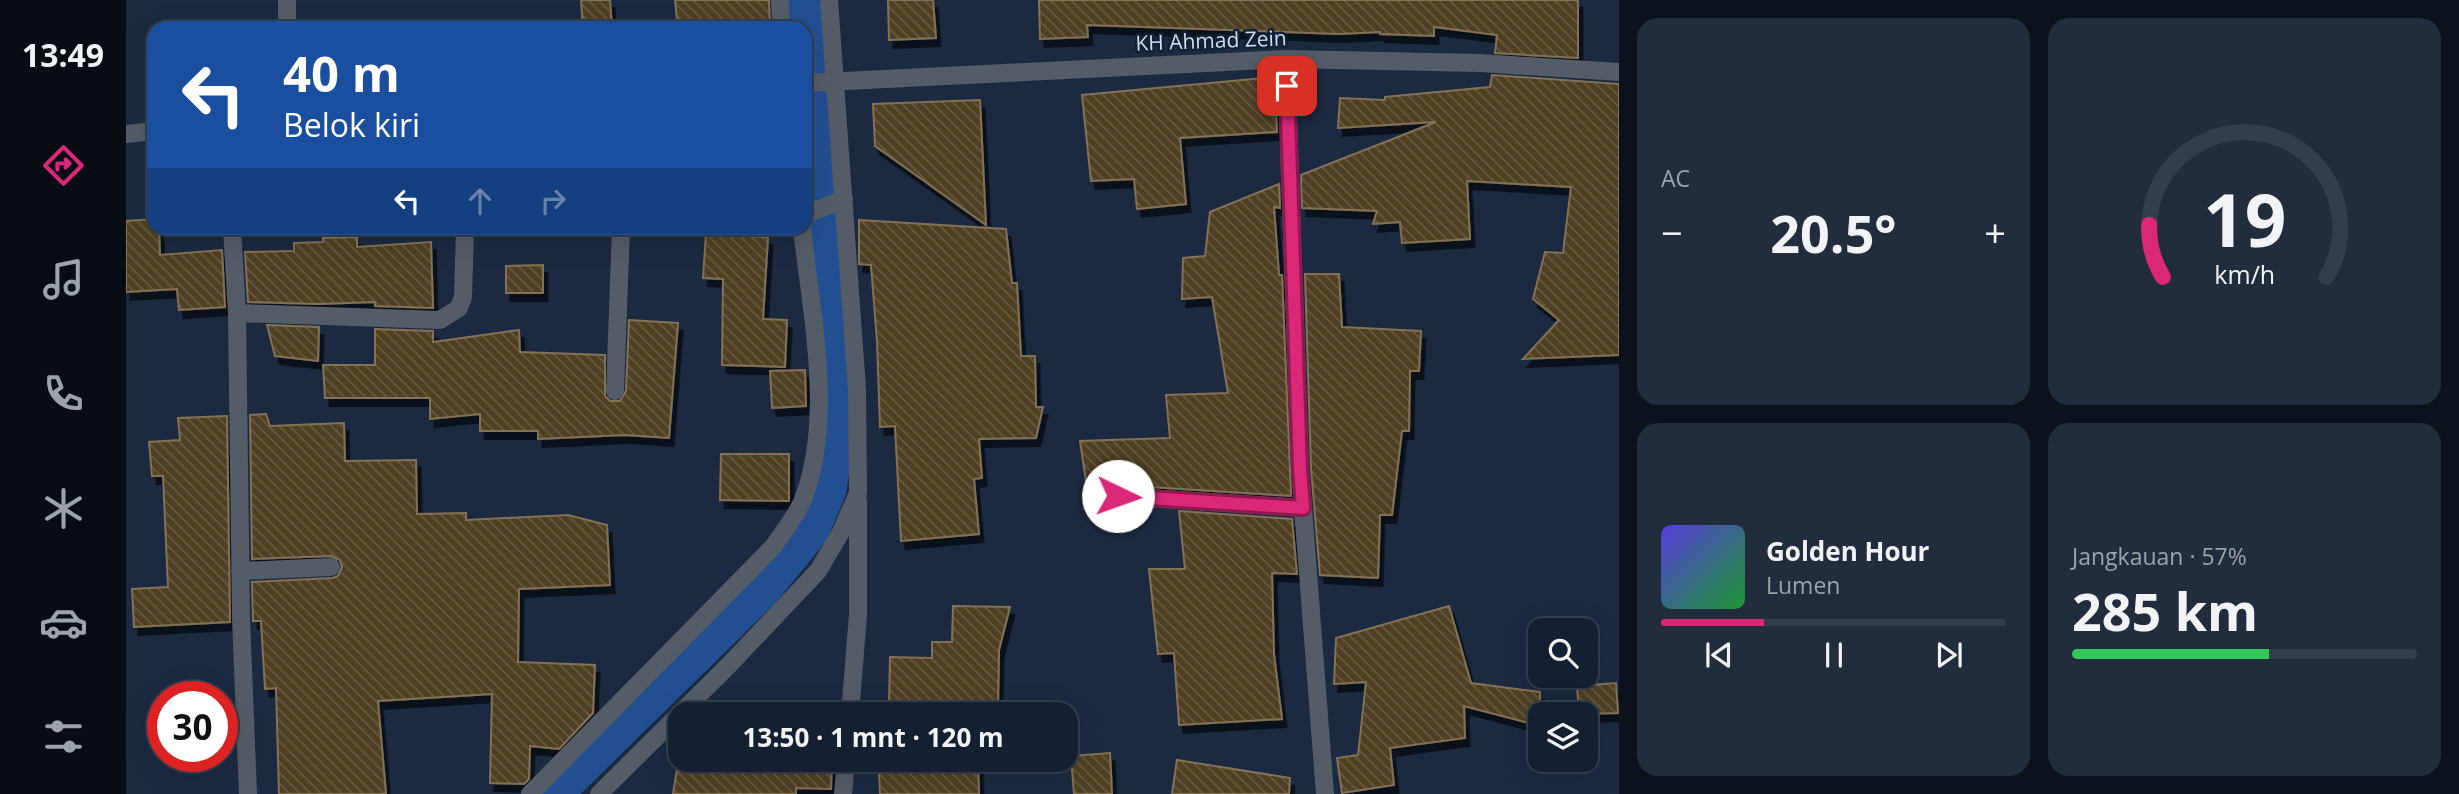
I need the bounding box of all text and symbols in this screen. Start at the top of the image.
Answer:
street label: KH Ahmad Zein [1135,23,1287,57]
text: 13:49 [22,33,104,76]
text: 40 m [283,40,400,106]
icon: left [168,49,259,140]
pin [1257,56,1317,116]
icon: arrive [1268,67,1306,105]
text: Belok kiri [283,103,420,146]
icon: directions [39,141,88,190]
text: AC [1661,162,1690,194]
text: 19 [2203,170,2286,269]
icon: left [388,182,426,220]
icon: ahead [461,182,499,220]
icon: right [534,182,572,220]
text: 20.5° [1770,197,1897,268]
text: − [1661,206,1683,258]
text: + [1984,206,2006,258]
icon: music [39,255,88,304]
text: km/h [2214,257,2275,291]
icon: phone [39,369,88,418]
position arrow [1081,459,1155,533]
icon: climate [39,484,88,533]
text: Golden Hour [1766,533,1929,569]
text: Jangkauan · 57% [2072,540,2247,572]
text: Lumen [1766,569,1840,601]
text: 285 km [2072,575,2258,646]
icon: car [39,598,88,647]
map controls [1528,618,1598,772]
button: search [1528,618,1598,688]
icon: previous [1700,636,1738,674]
icon: pause [1815,636,1853,674]
icon: next [1930,636,1968,674]
speed limit sign: 30 [147,681,238,772]
button: layers [1528,702,1598,772]
icon: filters [39,712,88,761]
text: 13:50 · 1 mnt · 120 m [742,719,1004,755]

